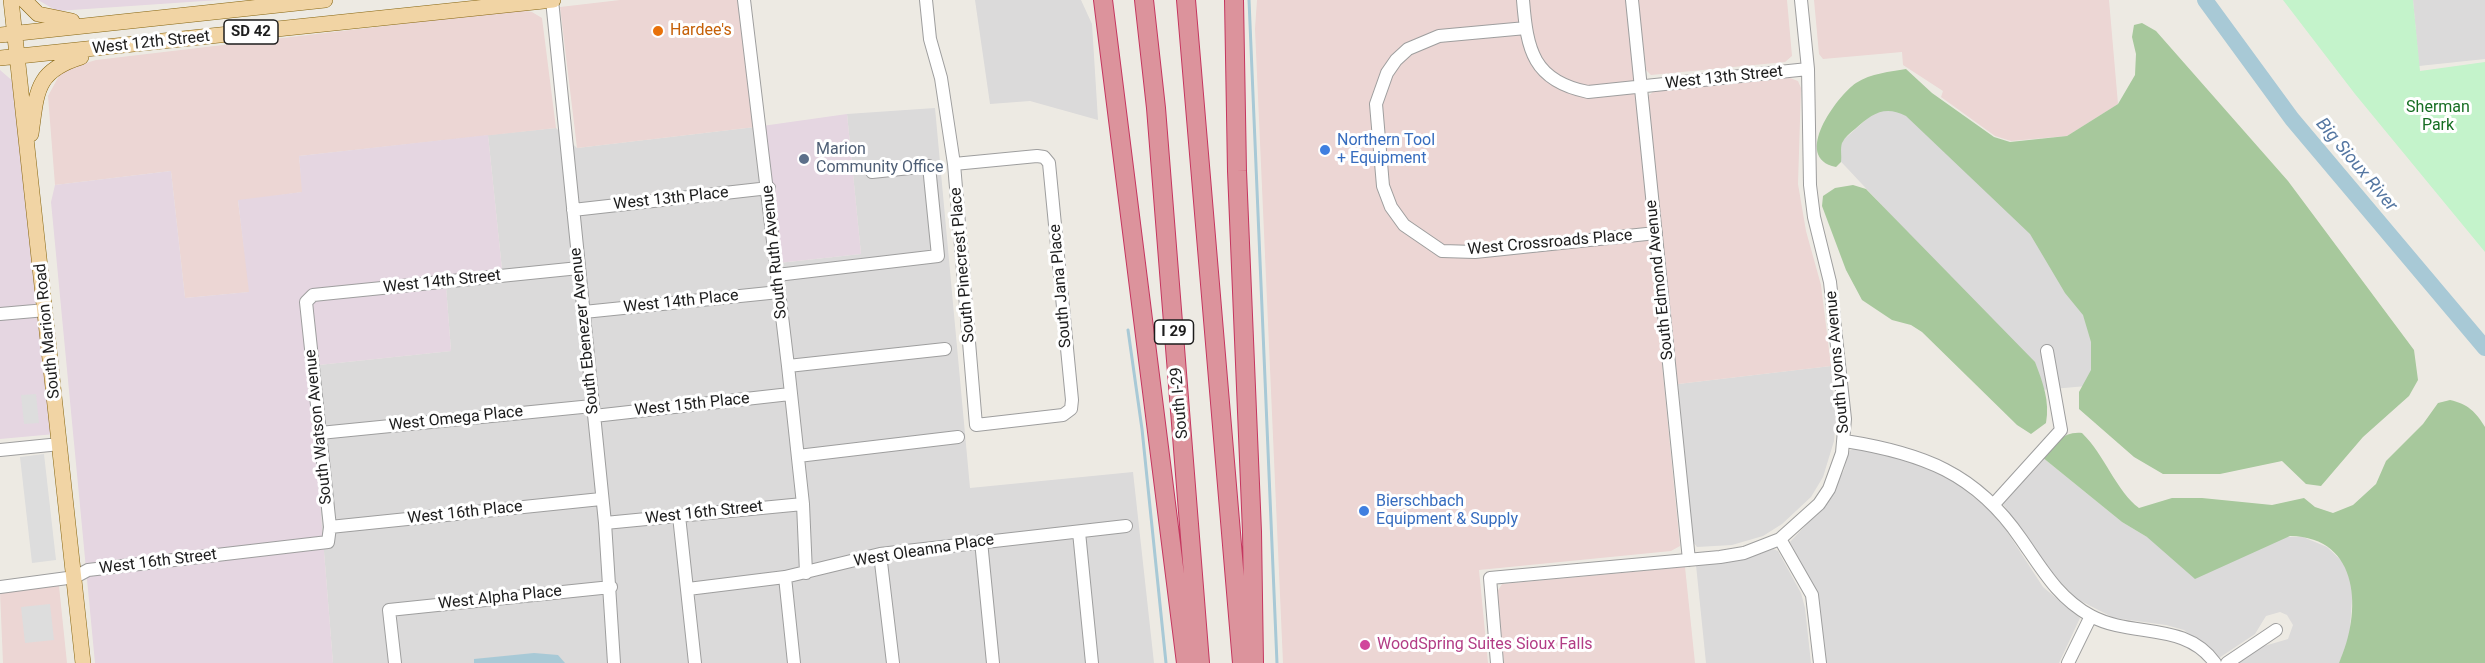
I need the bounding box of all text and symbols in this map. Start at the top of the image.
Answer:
road number: SD 42 [224,20,278,44]
place label: Hardee's [670,21,732,41]
marker: Hardee's [651,24,665,38]
street label: West 12th Street [91,27,211,59]
street label: West 13th Street [1664,62,1784,94]
park label: Sherman Park [2406,98,2470,136]
water label: Big Sioux River [2311,114,2401,216]
place label: Northern Tool + Equipment [1337,131,1435,169]
place label: Marion Community Office [816,140,943,178]
marker: Northern Tool + Equipment [1318,143,1332,157]
marker: Marion Community Office [797,152,811,166]
street label: West 13th Place [613,183,729,215]
street label: South Ruth Avenue [758,184,792,320]
street label: South Pinecrest Place [947,187,979,343]
street label: South Edmond Avenue [1642,199,1678,361]
street label: South Jana Place [1046,223,1076,349]
street label: West Crossroads Place [1467,226,1633,260]
street label: South Ebenezer Avenue [567,247,603,415]
street label: South Marion Road [31,262,65,400]
street label: West 14th Street [382,266,502,298]
street label: West 14th Place [623,286,739,318]
street label: South Lyons Avenue [1822,290,1854,434]
road number: I 29 [1154,320,1194,344]
street label: South Watson Avenue [301,349,337,505]
street label: South I-29 [1167,366,1193,440]
street label: West 15th Place [634,389,750,421]
street label: West Omega Place [388,402,524,436]
place label: Bierschbach Equipment & Supply [1376,492,1518,530]
street label: West 16th Place [407,497,523,529]
street label: West 16th Street [644,497,764,529]
marker: Bierschbach Equipment & Supply [1357,504,1371,518]
street label: West Oleanna Place [852,530,996,572]
street label: West 16th Street [98,545,218,579]
street label: West Alpha Place [437,582,563,614]
place label: WoodSpring Suites Sioux Falls [1377,635,1593,655]
marker: WoodSpring Suites Sioux Falls [1358,638,1372,652]

